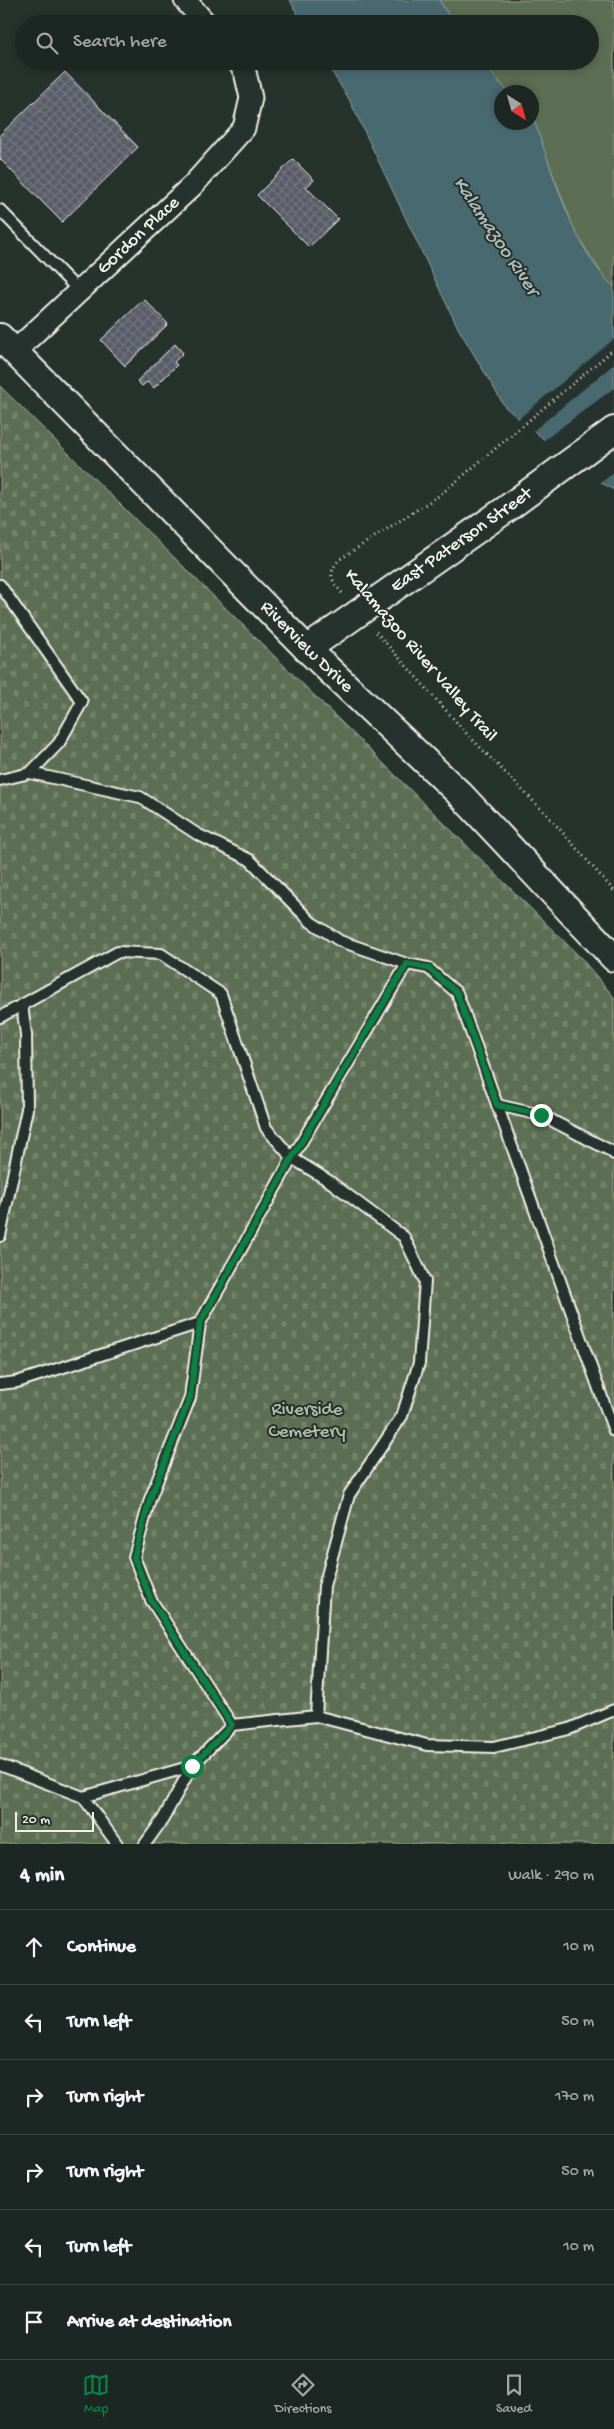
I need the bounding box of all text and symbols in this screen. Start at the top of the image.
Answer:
search box [15,15,599,70]
icon: search [33,29,61,57]
text: Search here [73,31,167,54]
north arrow [494,85,539,130]
water label: Kalamazoo River [447,173,545,304]
street label: Gordon Place [92,192,185,280]
street label: East Paterson Street [386,481,539,598]
street label: Kalamazoo River Valley Trail [339,565,501,747]
street label: Riverview Drive [255,596,358,698]
route end [530,1104,553,1127]
park label: Riverside Cemetery [268,1399,346,1444]
route start [181,1755,204,1778]
scale bar [15,1809,94,1832]
text: 20 m [22,1812,50,1829]
text: 4 min [20,1864,64,1889]
text: Walk · 290 m [508,1867,594,1886]
icon: ahead [20,1933,48,1961]
text: Continue [67,1936,136,1959]
text: 10 m [563,1938,594,1957]
icon: left [20,2008,48,2036]
text: Turn left [67,2011,131,2034]
text: 50 m [561,2013,594,2032]
icon: right [20,2083,48,2111]
text: Turn right [67,2086,143,2109]
text: 170 m [555,2088,594,2107]
icon: right [20,2158,48,2186]
text: Turn right [67,2161,143,2184]
text: 50 m [561,2163,594,2182]
icon: left [20,2233,48,2261]
text: Turn left [67,2236,131,2259]
text: 10 m [563,2238,594,2257]
icon: arrive [20,2308,48,2336]
text: Arrive at destination [67,2311,231,2334]
tab: Map [82,2371,110,2418]
tab: Directions [275,2371,332,2418]
tab: Saved [496,2371,532,2418]

